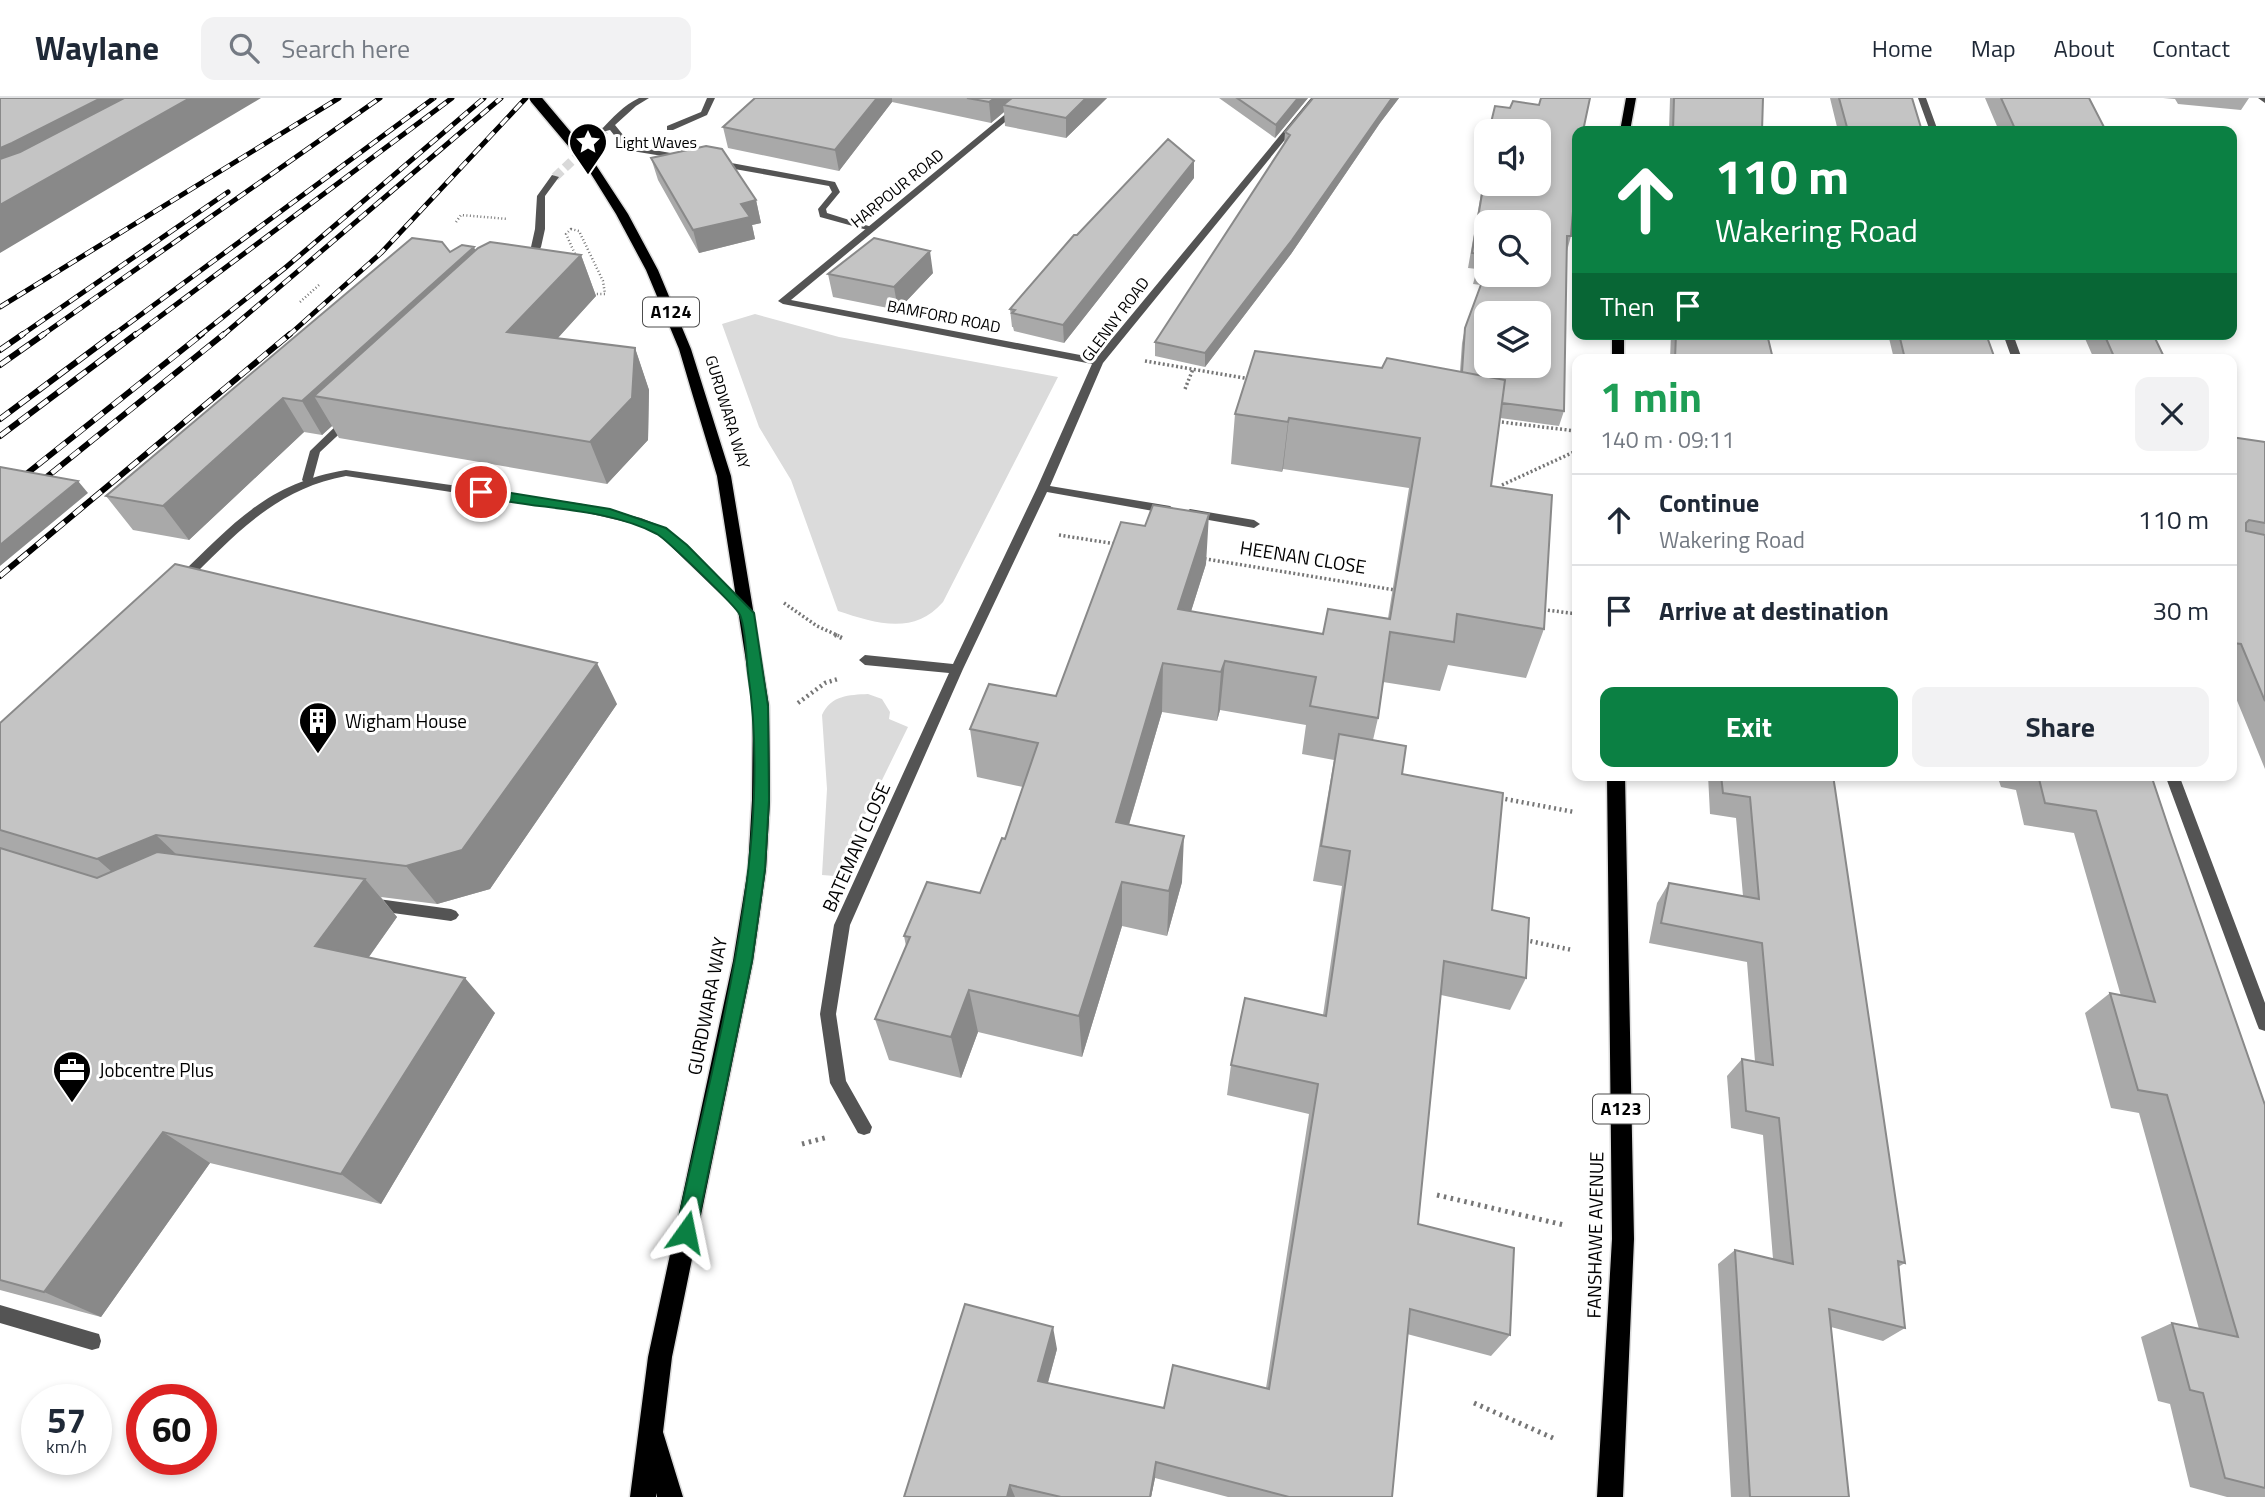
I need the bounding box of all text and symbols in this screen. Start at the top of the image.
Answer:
search box [201,17,691,80]
text: Waylane [35,23,159,73]
icon: search [225,29,263,67]
text: Search here [281,29,410,68]
text: Home [1872,30,1933,66]
text: Map [1971,30,2016,66]
text: About [2054,30,2114,66]
text: Contact [2152,30,2230,66]
map controls [1474,119,1551,378]
button: sound [1474,119,1551,196]
place icon: Light Waves [567,121,609,176]
place label: Light Waves [615,130,697,154]
text: 110 m [1715,138,1849,213]
street label: HARPOUR ROAD [845,143,949,233]
icon: ahead [1600,154,1691,245]
text: Wakering Road [1715,206,1918,254]
button: search [1474,210,1551,287]
street label: GLENNY ROAD [1075,272,1155,366]
text: Then [1600,287,1655,326]
icon: arrive [1669,287,1707,325]
street label: BAMFORD ROAD [885,293,1003,339]
road number: A124 [643,298,699,327]
button: layers [1474,301,1551,378]
street label: GURDWARA WAY [699,352,757,472]
text: 1 min [1600,364,1702,428]
button: close [2135,377,2209,451]
text: 140 m · 09:11 [1600,422,1735,457]
pin [451,462,511,522]
icon: arrive [462,473,500,511]
text: Continue [1659,483,1759,522]
text: 110 m [2138,500,2209,539]
icon: ahead [1600,501,1638,539]
text: Wakering Road [1659,522,1805,557]
street label: HEENAN CLOSE [1238,532,1368,581]
text: Arrive at destination [1659,591,1889,630]
text: 30 m [2152,591,2209,630]
icon: arrive [1600,592,1638,630]
button: Exit [1600,687,1898,767]
button: Share [1912,687,2209,767]
building icon: Wigham House [297,700,339,755]
place label: Wigham House [345,706,467,735]
street label: BATEMAN CLOSE [814,777,897,916]
street label: GURDWARA WAY [679,934,734,1077]
office icon: Jobcentre Plus [51,1049,93,1104]
place label: Jobcentre Plus [99,1055,214,1084]
road number: A123 [1593,1094,1649,1124]
street label: FANSHAWE AVENUE [1579,1151,1610,1319]
position arrow [649,1195,723,1269]
speed limit sign: 60 [126,1384,217,1475]
text: 57 [47,1393,86,1447]
text: km/h [46,1433,87,1460]

